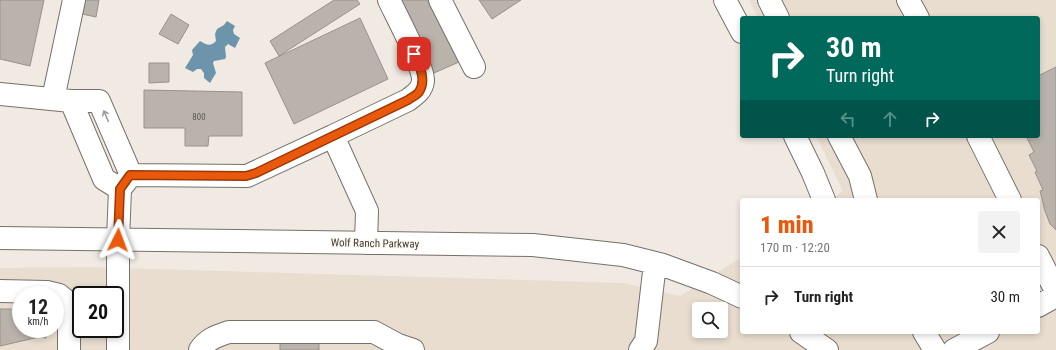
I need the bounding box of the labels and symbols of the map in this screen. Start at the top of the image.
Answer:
pin [397,37,431,71]
one-way arrow [102,111,109,123]
house number: 800 [192,112,206,122]
position arrow [97,219,139,261]
street label: Wolf Ranch Parkway [331,236,420,251]
speed limit sign: 20 [72,286,124,338]

